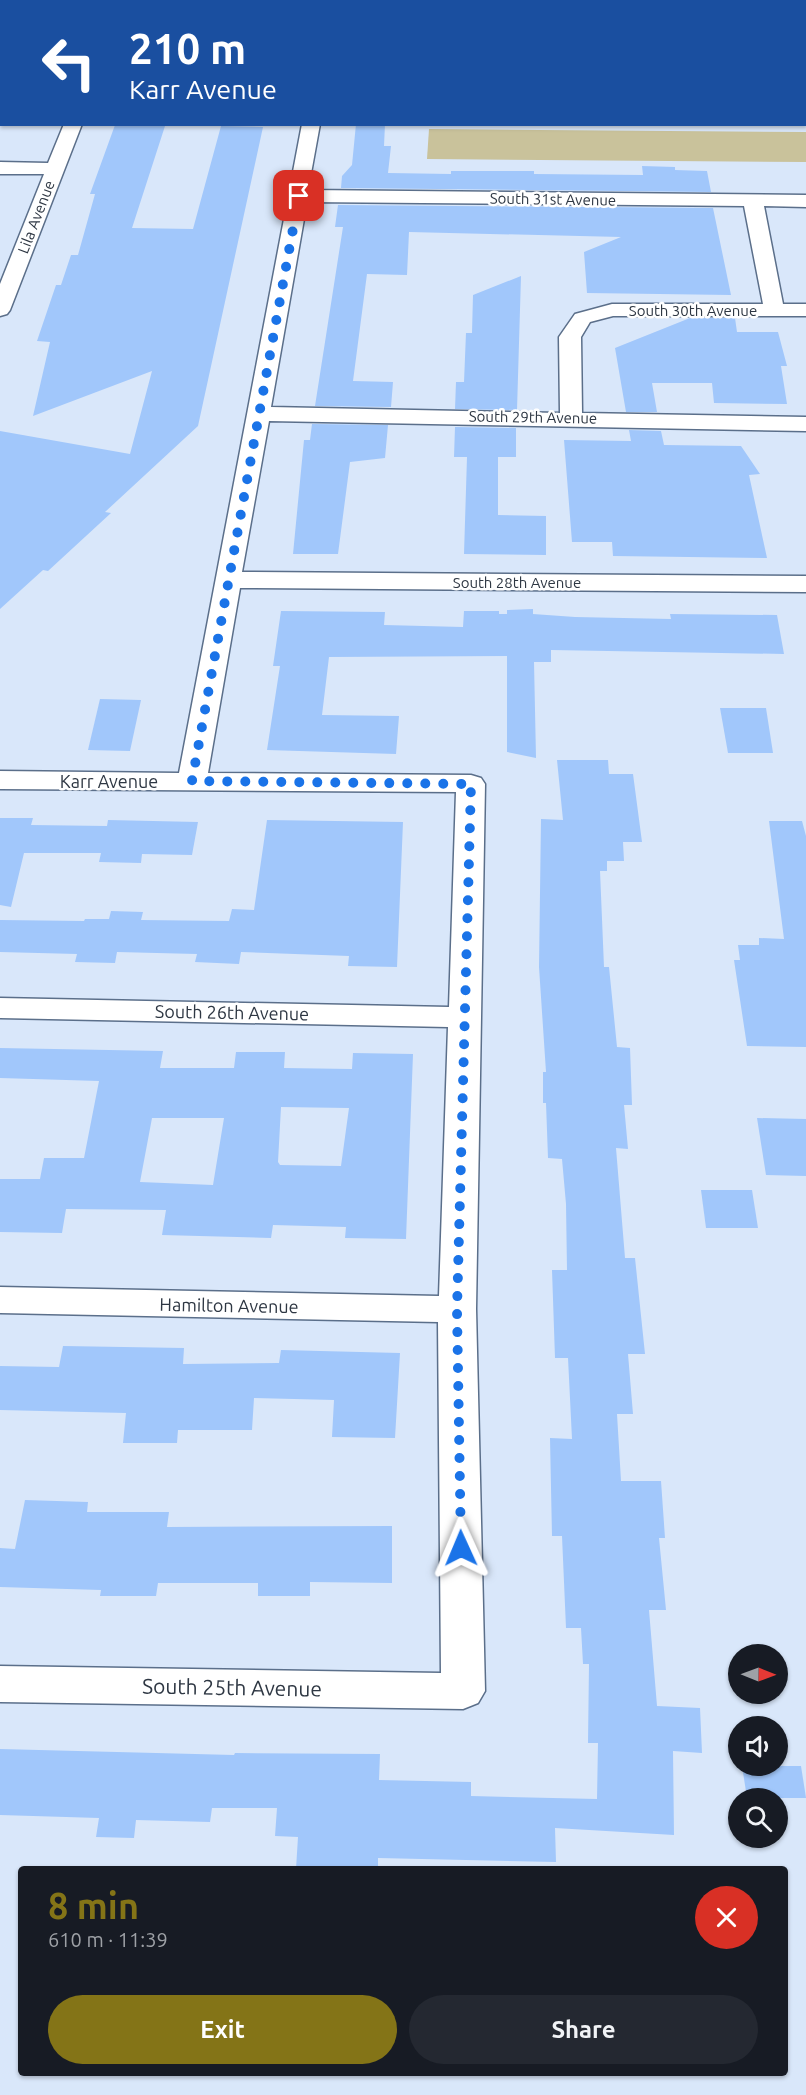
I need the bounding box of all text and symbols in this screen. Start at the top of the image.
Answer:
icon: left [30,24,108,102]
text: 210 m [129,25,246,72]
text: Karr Avenue [129,74,277,104]
pin [273,170,324,221]
street label: Lila Avenue [14,178,58,256]
icon: arrive [282,179,315,212]
street label: South 31st Avenue [490,189,616,209]
street label: South 30th Avenue [629,302,757,319]
street label: South 29th Avenue [469,407,597,427]
street label: South 28th Avenue [453,574,581,591]
street label: Karr Avenue [60,771,158,791]
street label: South 26th Avenue [155,1001,309,1023]
street label: Hamilton Avenue [159,1294,299,1316]
position arrow [429,1516,493,1580]
north arrow [728,1644,788,1704]
map controls [728,1644,788,1848]
street label: South 25th Avenue [142,1673,322,1701]
button: sound [728,1716,788,1776]
button: search [728,1788,788,1848]
text: 8 min [48,1885,139,1926]
button: close [695,1886,758,1949]
text: 610 m · 11:39 [48,1928,168,1951]
button: Exit [48,1995,397,2064]
button: Share [409,1995,758,2064]

